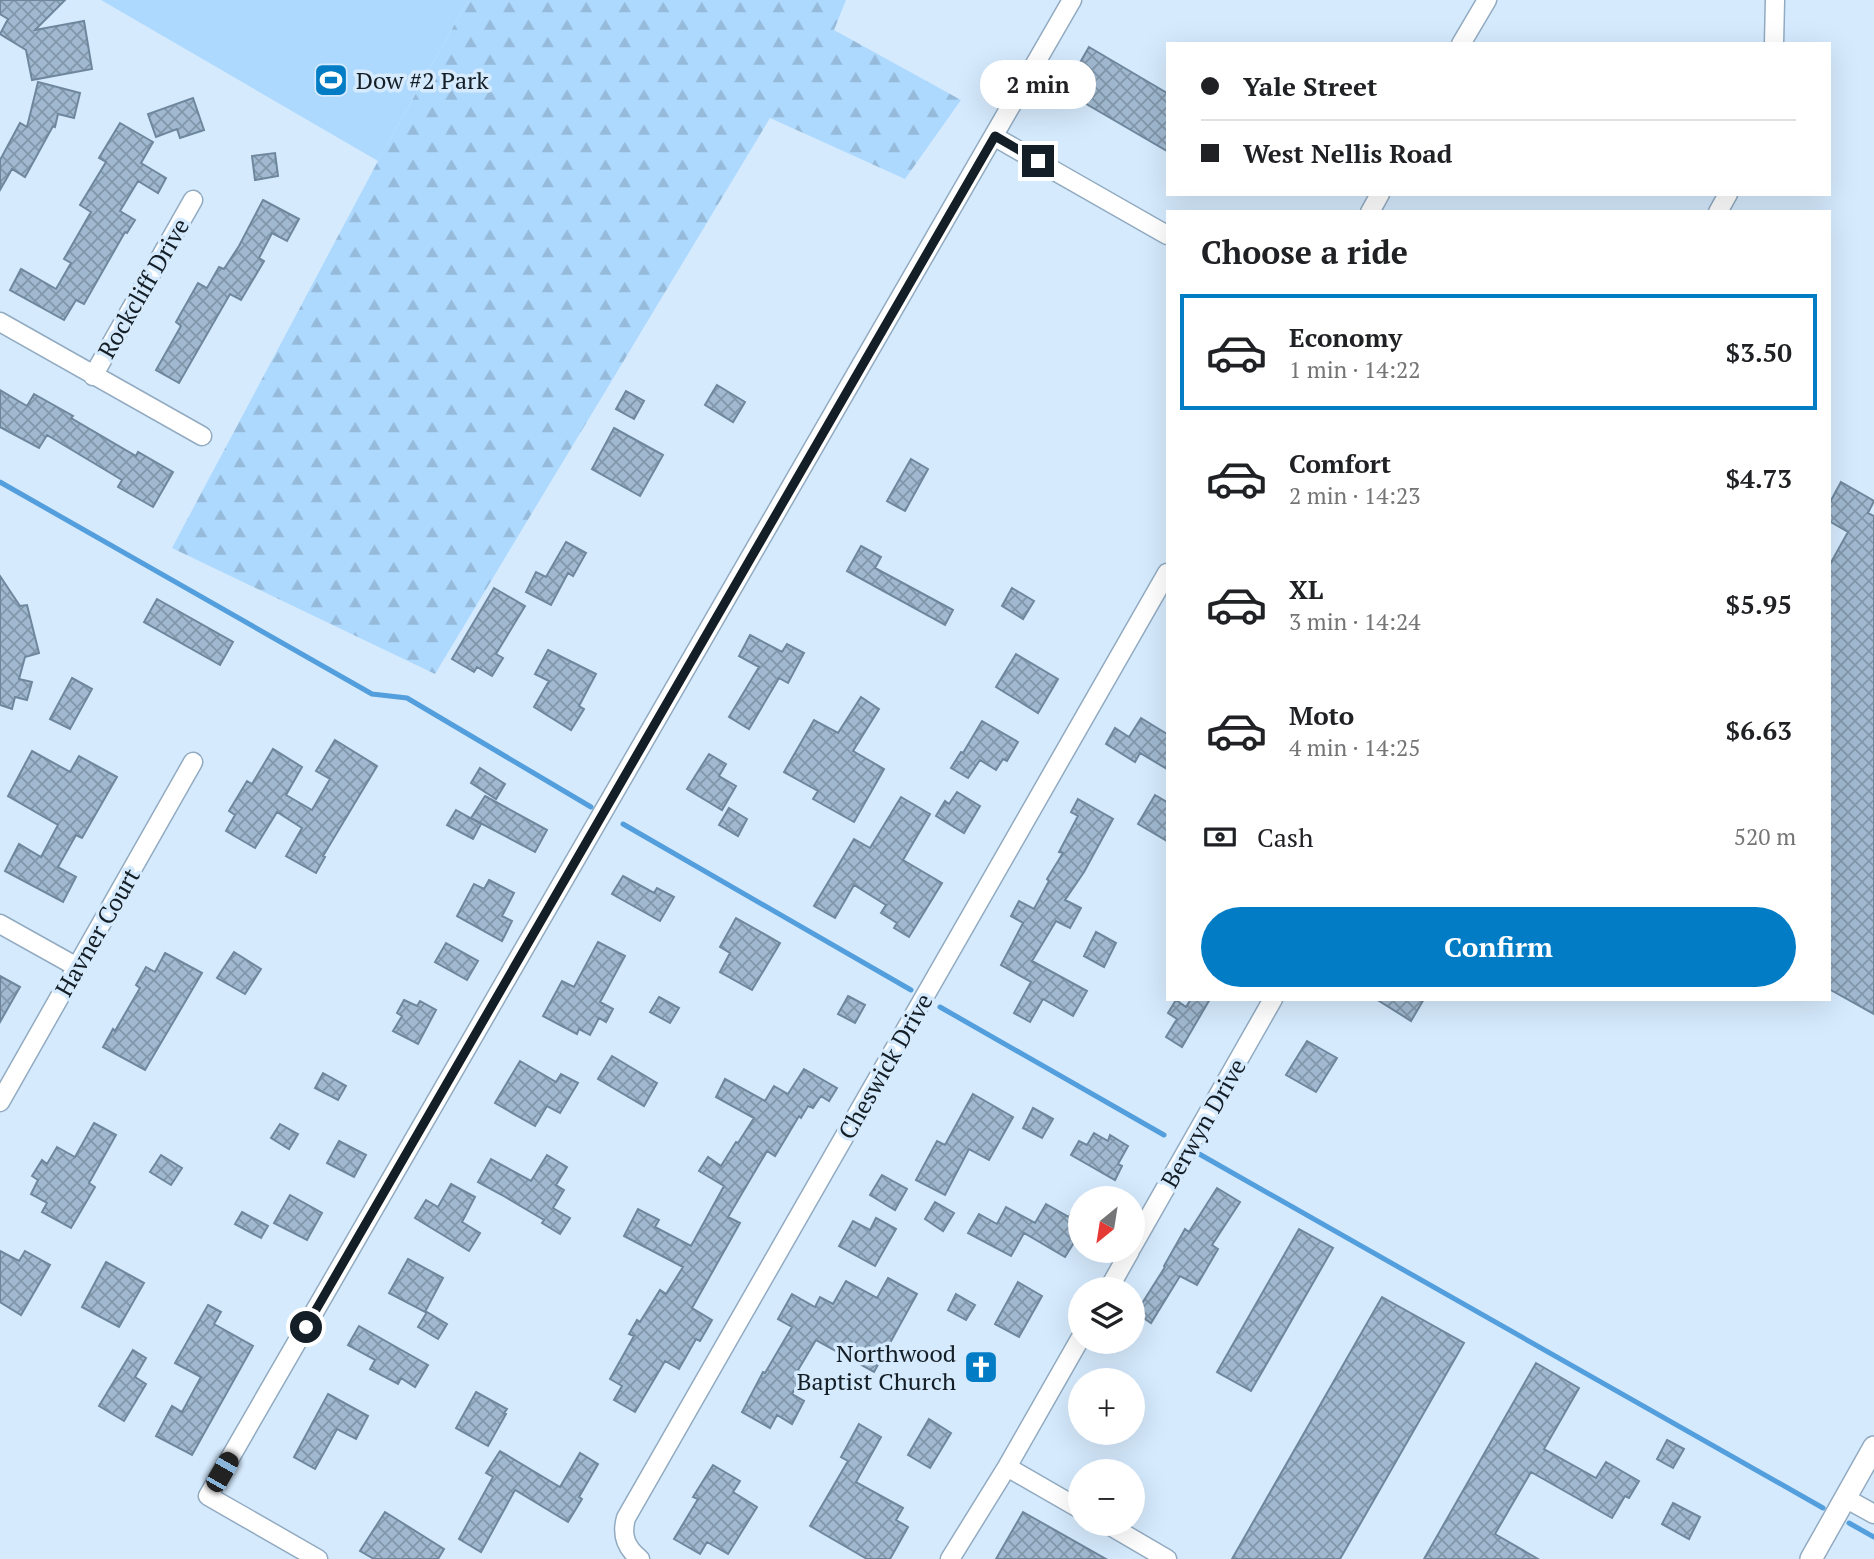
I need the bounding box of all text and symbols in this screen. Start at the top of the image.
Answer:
callout: 2 min [980,60,1096,108]
sports icon: Dow #2 Park [312,61,350,99]
place label: Dow #2 Park [356,64,489,96]
text: 2 min [1007,69,1069,100]
text: Yale Street [1243,69,1377,103]
text: West Nellis Road [1243,136,1452,170]
route end [1022,145,1054,177]
street label: Rockcliff Drive [90,212,196,364]
text: Choose a ride [1201,231,1408,273]
text: Economy [1289,320,1402,354]
icon: car [1205,321,1268,384]
text: $3.50 [1726,335,1792,369]
text: 1 min · 14:22 [1289,354,1421,385]
text: Comfort [1289,446,1391,480]
icon: car [1205,447,1268,510]
text: $4.73 [1726,461,1792,495]
text: 2 min · 14:23 [1289,480,1421,511]
text: XL [1289,572,1323,606]
icon: car [1205,573,1268,636]
text: $5.95 [1726,587,1792,621]
text: 3 min · 14:24 [1289,606,1421,637]
text: Moto [1289,698,1354,732]
icon: car [1205,699,1268,762]
text: $6.63 [1726,713,1792,747]
text: 4 min · 14:25 [1289,732,1421,763]
icon: cash [1201,818,1239,856]
text: Cash [1257,820,1313,854]
text: 520 m [1734,821,1796,852]
street label: Havner Court [47,862,147,1002]
button: Confirm [1201,907,1796,987]
street label: Cheswick Drive [830,987,940,1145]
street label: Berwyn Drive [1153,1053,1253,1193]
north arrow [1068,1186,1144,1264]
map controls [1068,1186,1145,1536]
button: layers [1068,1277,1145,1354]
route start [290,1311,322,1343]
place label: Northwood Baptist Church [797,1337,956,1397]
church icon: Northwood Baptist Church [962,1348,1000,1386]
button: + [1068,1368,1145,1445]
car [203,1449,242,1495]
button: − [1068,1459,1145,1536]

